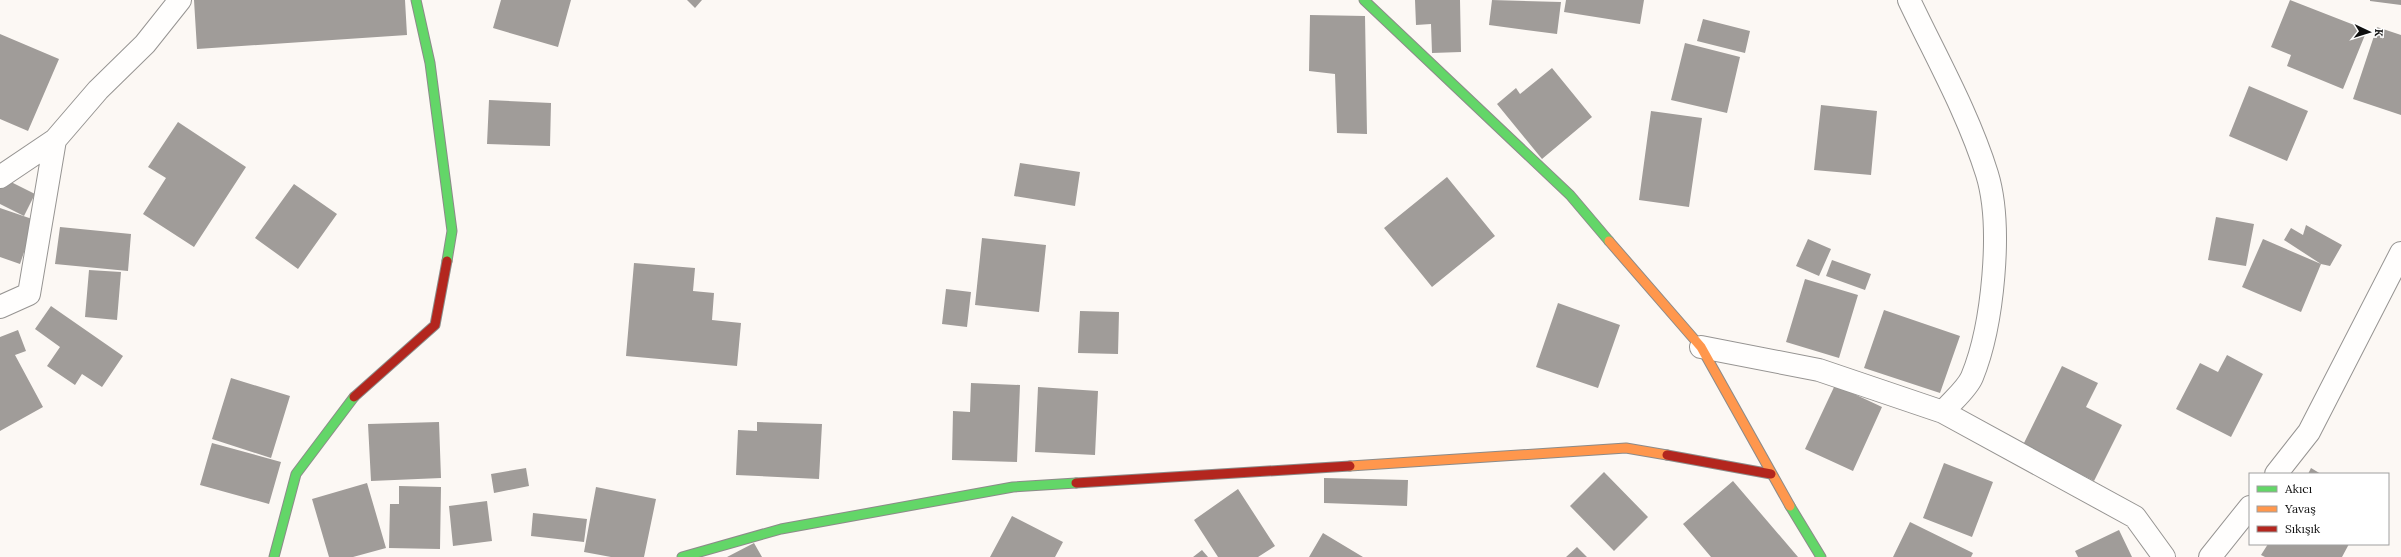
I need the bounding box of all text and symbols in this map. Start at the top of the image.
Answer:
north arrow [2349,12,2389,52]
text: K [2372,28,2386,37]
legend [2249,473,2389,545]
text: Akıcı [2284,481,2312,496]
text: Yavaş [2284,501,2316,516]
text: Sıkışık [2285,521,2321,536]

